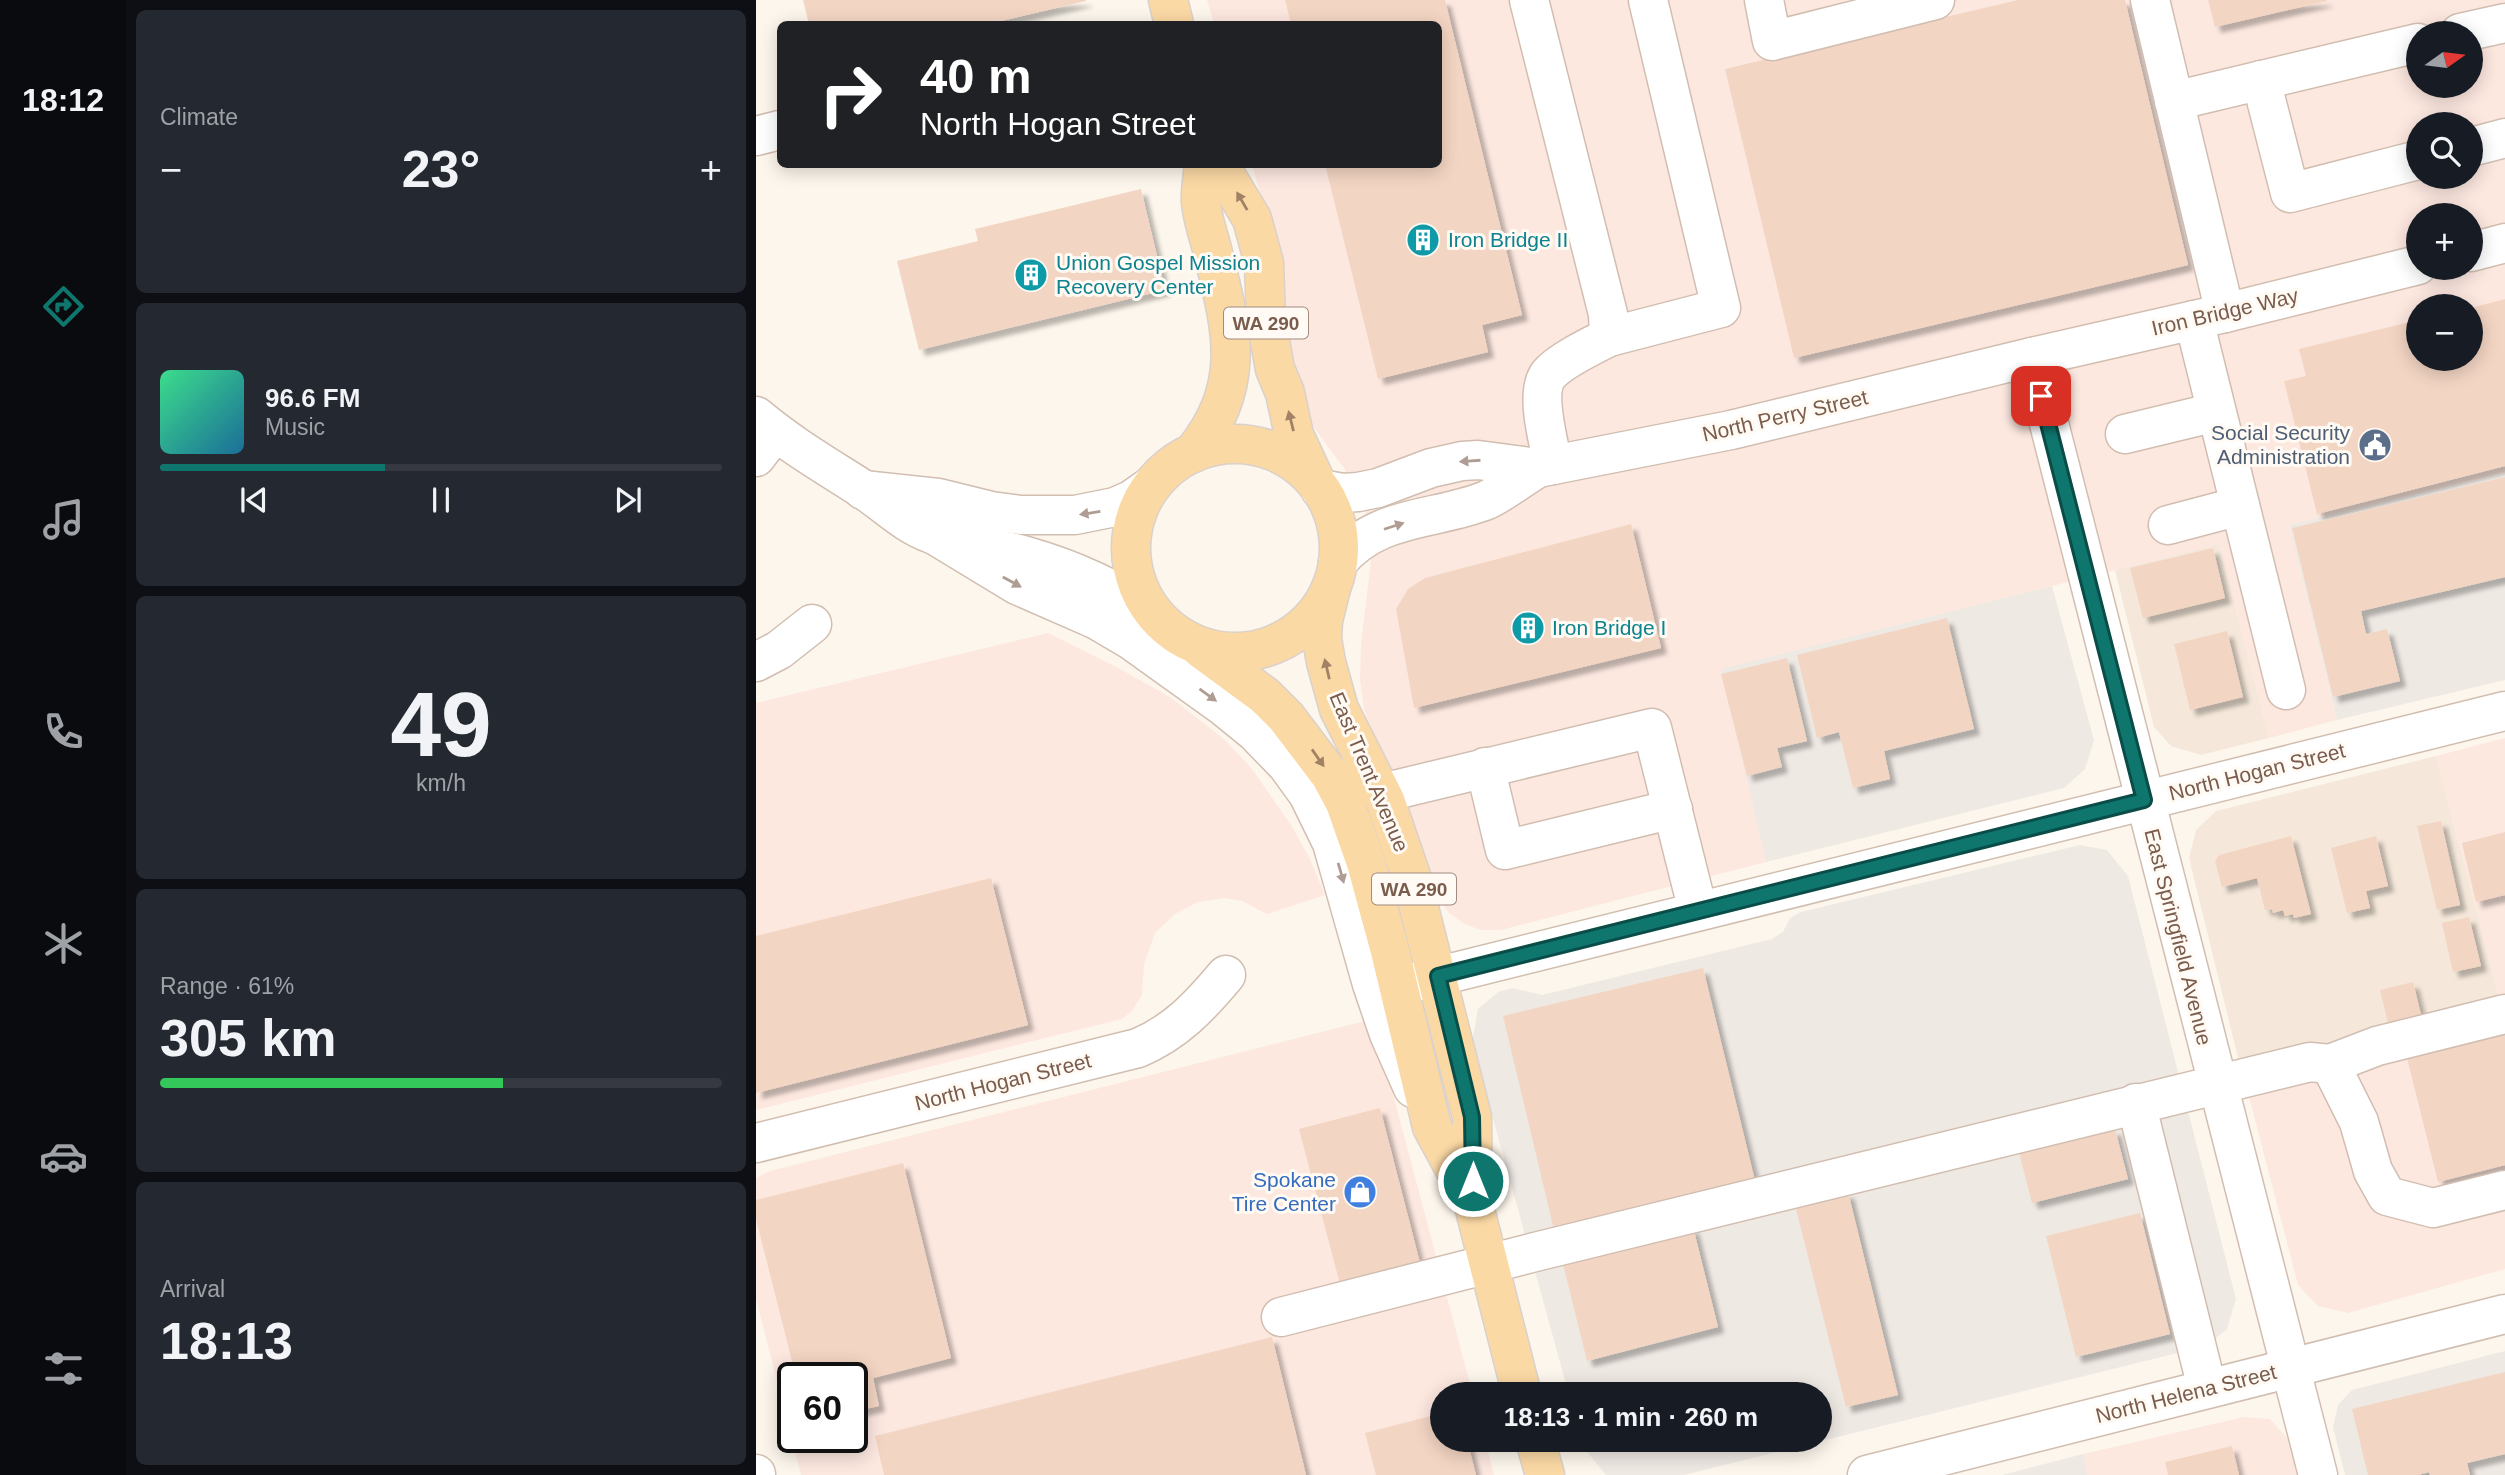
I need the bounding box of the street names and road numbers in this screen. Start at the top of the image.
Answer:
street label: Iron Bridge Way [2149,283,2301,340]
road number: WA 290 [1224,308,1308,338]
street label: North Perry Street [1700,385,1870,446]
street label: East Trent Avenue [1325,689,1413,855]
street label: North Hogan Street [2166,738,2348,805]
street label: East Springfield Avenue [2140,826,2217,1048]
road number: WA 290 [1372,874,1456,904]
street label: North Hogan Street [912,1048,1094,1115]
street label: North Helena Street [2093,1360,2279,1427]

